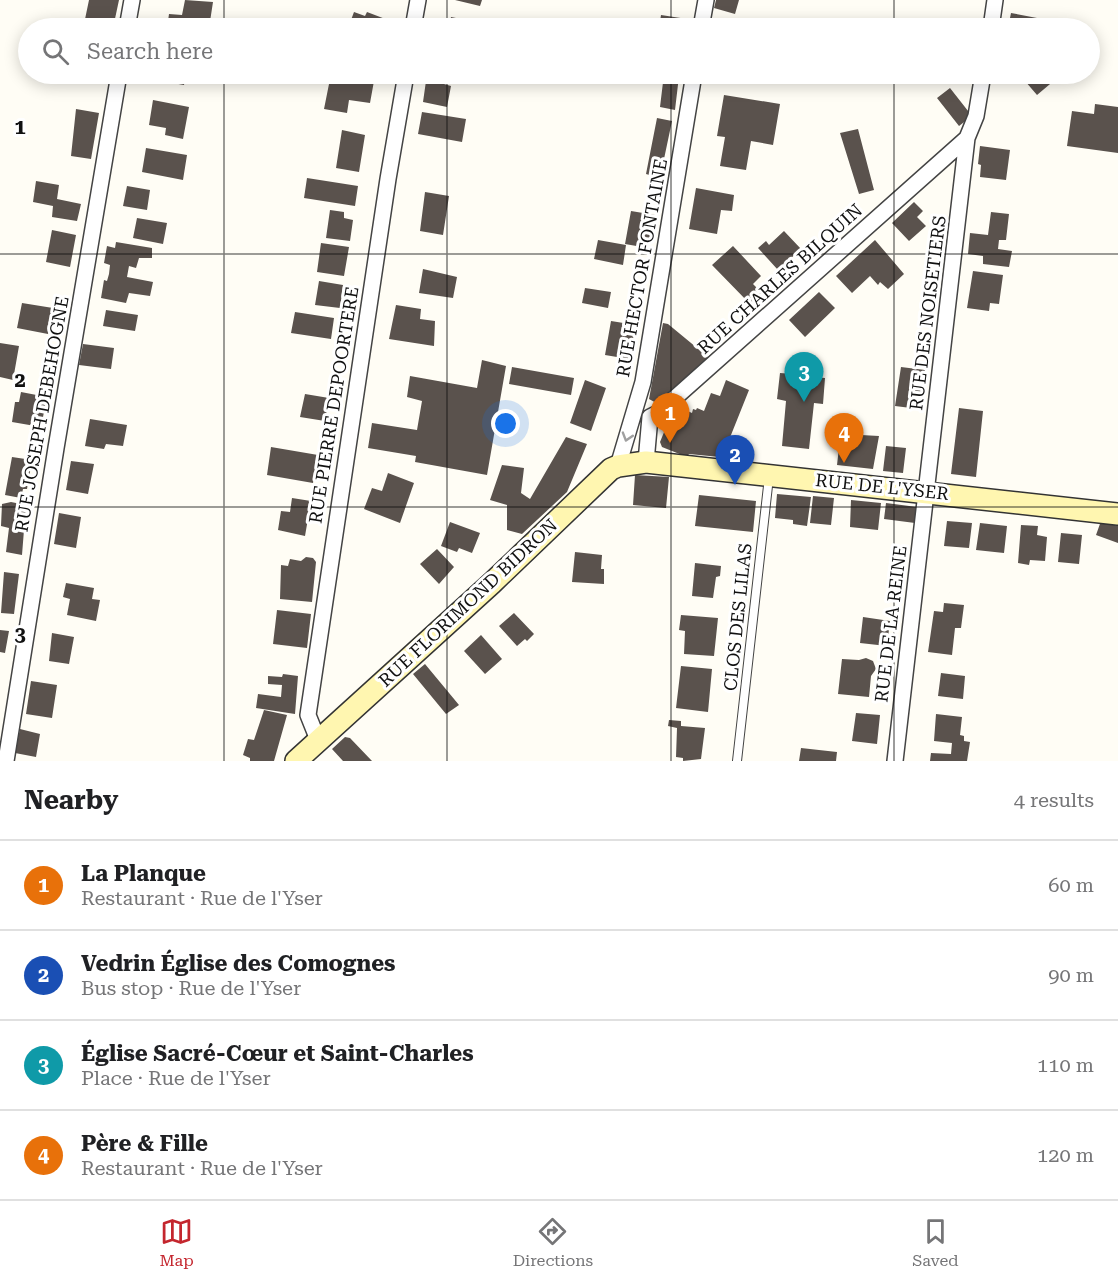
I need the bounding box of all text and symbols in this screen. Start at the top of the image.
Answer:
search box [18,18,1100,84]
icon: search [39,35,72,68]
text: Search here [87,39,213,64]
text: 1 [14,115,26,139]
street label: RUE HECTOR FONTAINE [612,157,671,379]
street label: RUE CHARLES BILQUIN [693,199,866,358]
street label: RUE DES NOISETIERS [905,214,950,412]
street label: RUE PIERRE DEPOORTERE [304,285,363,525]
street label: RUE JOSEPH DEBEHOGNE [10,294,73,533]
pin: 3 [784,352,824,402]
text: 2 [14,368,26,392]
pin: 1 [650,394,690,443]
your location [491,409,520,438]
pin: 4 [824,414,864,463]
one-way arrow [622,431,634,442]
pin: 2 [716,436,754,485]
street label: RUE DE L'YSER [814,469,950,504]
street label: RUE FLORIMOND BIDRON [374,514,561,691]
street label: CLOS DES LILAS [719,542,756,692]
street label: RUE DE LA REINE [870,544,911,704]
text: 3 [14,622,26,646]
text: Nearby [24,785,118,815]
text: 4 results [1014,788,1094,812]
text: La Planque [81,861,206,886]
text: 1 [38,873,49,897]
text: 60 m [1048,873,1094,897]
text: Restaurant · Rue de l'Yser [81,886,323,910]
text: Vedrin Église des Comognes [81,951,395,976]
text: 2 [38,963,49,987]
text: 90 m [1048,963,1094,987]
text: Bus stop · Rue de l'Yser [81,976,301,1000]
text: Église Sacré-Cœur et Saint-Charles [81,1041,474,1066]
text: 3 [38,1053,49,1077]
text: 110 m [1037,1053,1094,1077]
text: Place · Rue de l'Yser [81,1066,271,1090]
text: Père & Fille [81,1131,208,1156]
text: 4 [38,1143,49,1167]
text: 120 m [1037,1143,1094,1167]
text: Restaurant · Rue de l'Yser [81,1156,323,1180]
tab: Map [159,1215,194,1270]
tab: Directions [513,1215,593,1270]
tab: Saved [912,1215,959,1270]

